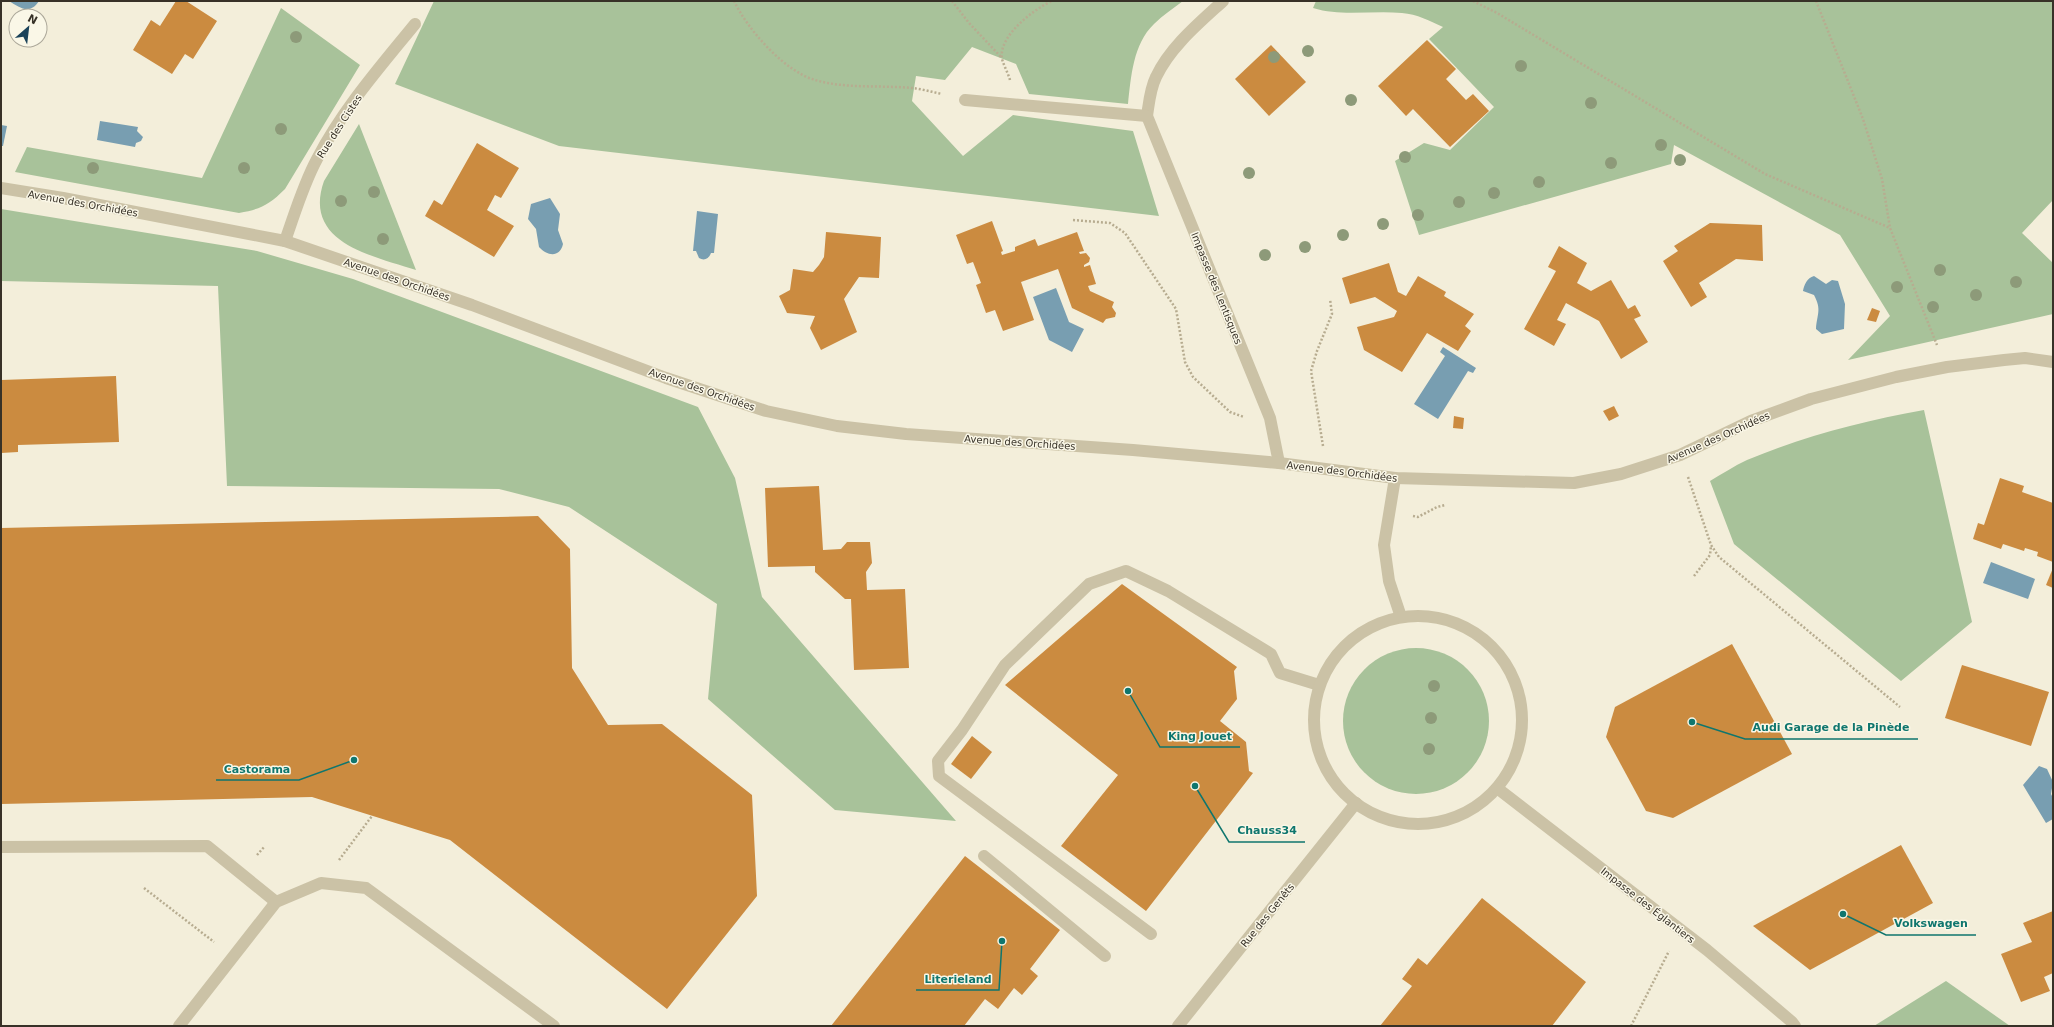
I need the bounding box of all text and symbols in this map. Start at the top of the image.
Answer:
north arrow [8,8,48,48]
text: N [25,12,40,28]
street label: Rue des Cistes [315,93,364,160]
street label: Avenue des Orchidées [27,188,139,219]
street label: Impasse des Lentisques [1189,231,1244,346]
street label: Avenue des Orchidées [342,256,451,303]
street label: Avenue des Orchidées [647,366,756,413]
street label: Avenue des Orchidées [1665,410,1771,465]
street label: Avenue des Orchidées [964,433,1076,452]
street label: Avenue des Orchidées [1286,459,1398,484]
callout: Audi Garage de la Pinède [1745,716,1918,739]
text: Audi Garage de la Pinède [1753,721,1909,734]
callout: King Jouet [1160,724,1240,747]
text: King Jouet [1168,730,1232,743]
callout: Castorama [216,757,299,780]
text: Castorama [224,763,290,776]
callout: Chauss34 [1229,819,1305,842]
text: Chauss34 [1237,824,1297,837]
street label: Impasse des Églantiers [1599,865,1697,945]
street label: Rue des Genêts [1238,881,1296,949]
callout: Volkswagen [1886,912,1976,935]
text: Volkswagen [1894,917,1968,930]
callout: Literieland [916,967,999,990]
text: Literieland [924,973,992,986]

